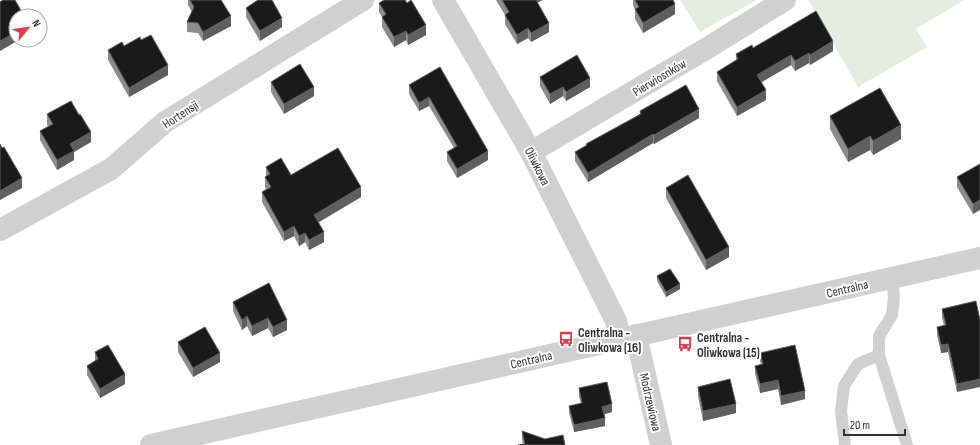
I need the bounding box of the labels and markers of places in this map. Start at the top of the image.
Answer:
place label: Centralna - Oliwkowa (16) [578,325,641,356]
bus stop icon: Centralna - Oliwkowa (16) [557,330,575,348]
place label: Centralna - Oliwkowa (15) [697,330,760,361]
bus stop icon: Centralna - Oliwkowa (15) [676,335,694,353]

